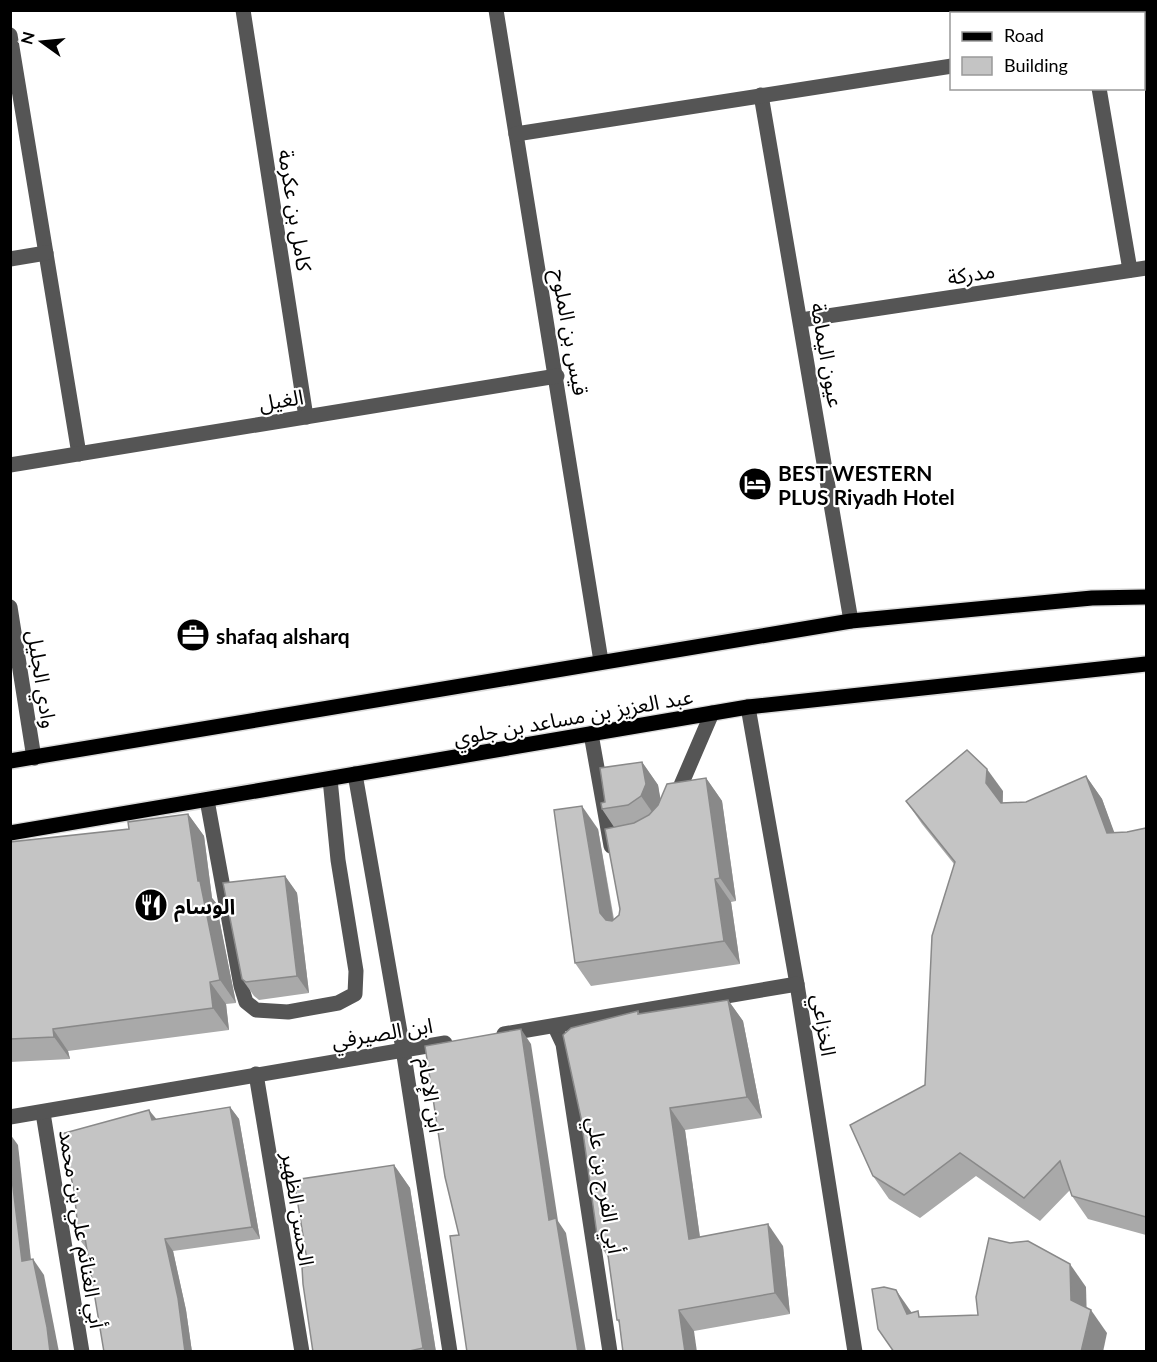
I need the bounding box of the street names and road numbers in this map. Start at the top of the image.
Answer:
street label: كامل بن عكرمة [273,147,318,273]
street label: مدركة [945,257,997,290]
street label: قيس بن الملوح [544,267,594,398]
street label: عيون اليمامة [806,301,849,409]
street label: الغيل [257,383,305,416]
street label: وادي الجليل [18,628,63,731]
street label: عبد العزيز بن مساعد بن جلوي [451,683,696,754]
street label: الخزاعي [803,992,842,1059]
street label: ابن الصيرفي [330,1012,435,1057]
street label: ابن الإمام [409,1056,450,1135]
street label: أبي الفرج بن علي [578,1115,629,1256]
street label: أبي الغنائم علي بن محمد [50,1128,111,1331]
street label: الحسن الظهير [277,1149,320,1268]

